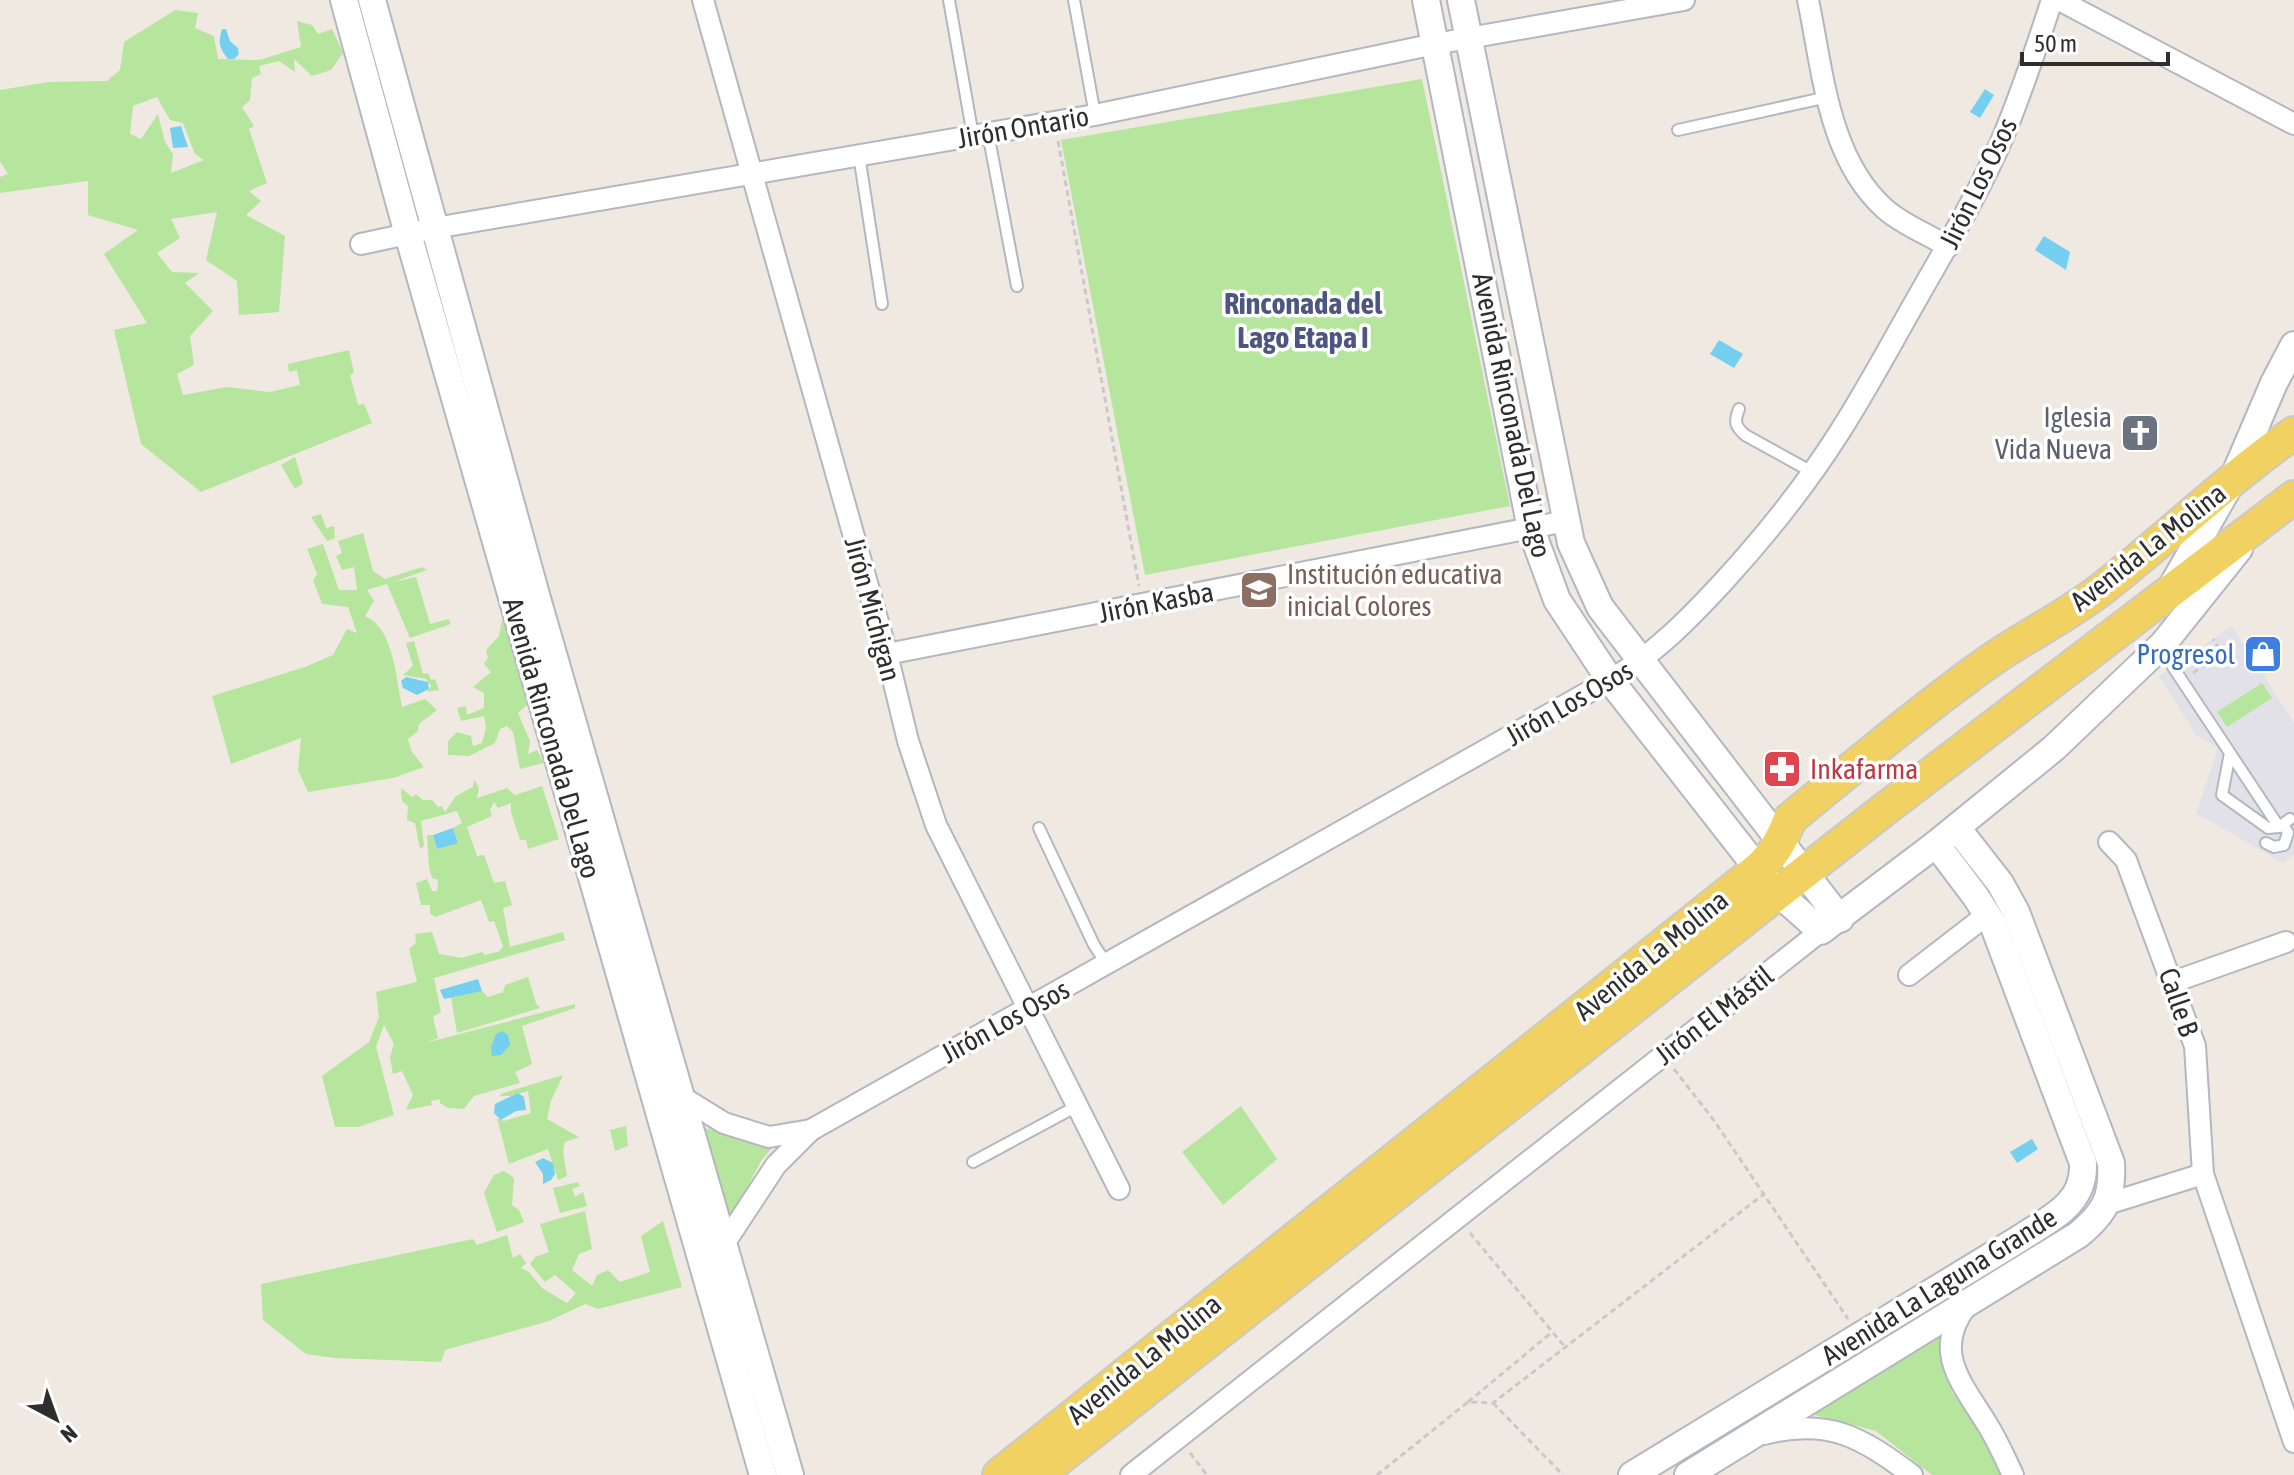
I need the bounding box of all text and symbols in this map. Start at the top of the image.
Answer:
scale bar [2022,16,2168,66]
text: 50 m [2034,30,2077,57]
street label: Jirón Ontario [955,100,1091,154]
street label: Jirón Los Osos [1933,113,2023,253]
street label: Avenida Rinconada Del Lago [1466,270,1558,560]
district label: Rinconada del Lago Etapa I [1224,286,1383,354]
place label: Iglesia Vida Nueva [1995,401,2112,465]
church icon: Iglesia Vida Nueva [2119,412,2161,454]
street label: Avenida La Molina [2064,477,2232,617]
street label: Jirón Michigan [838,533,908,685]
place label: Institución educativa inicial Colores [1287,558,1503,622]
school or university icon: Institución educativa inicial Colores [1238,569,1280,611]
street label: Jirón Kasba [1096,575,1216,629]
street label: Avenida Rinconada Del Lago [497,594,607,882]
shop icon: Progresol [2242,633,2284,675]
place label: Progresol [2136,638,2236,670]
street label: Jirón Los Osos [1500,654,1638,752]
pharmacy icon: Inkafarma [1761,748,1803,790]
place label: Inkafarma [1810,753,1918,785]
street label: Avenida La Molina [1568,883,1734,1027]
street label: Jirón El Mástil [1649,959,1780,1071]
street label: Calle B [2152,964,2206,1040]
street label: Jirón Los Osos [935,973,1075,1069]
street label: Avenida La Laguna Grande [1816,1201,2062,1371]
street label: Avenida La Molina [1061,1287,1227,1431]
north arrow [16,1379,96,1459]
text: N [56,1420,83,1448]

